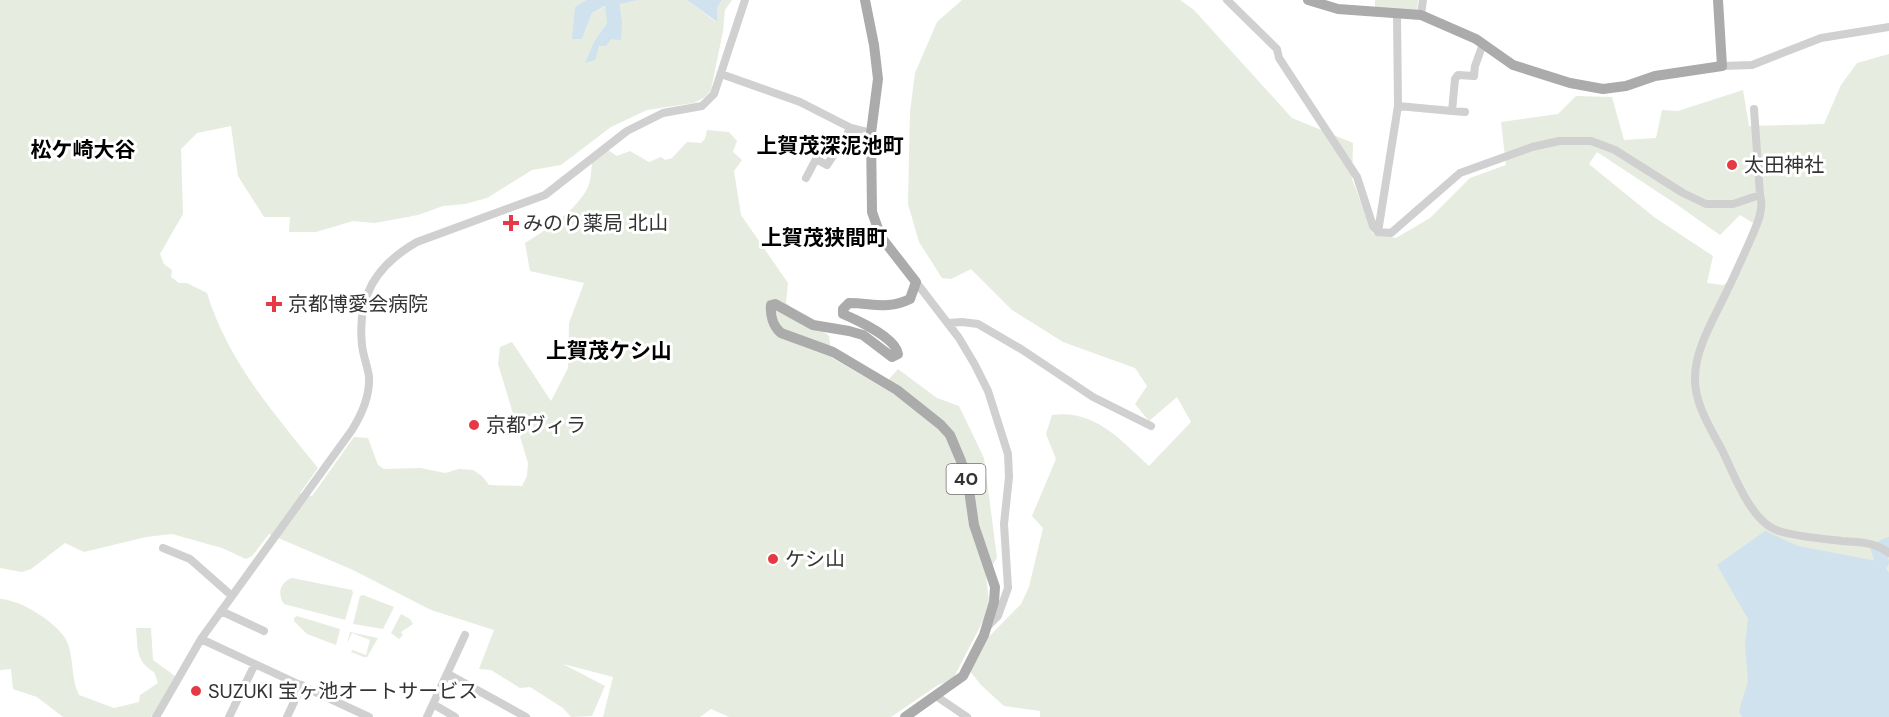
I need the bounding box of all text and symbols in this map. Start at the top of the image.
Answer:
district label: 上賀茂深泥池町 [757,132,904,160]
district label: 松ケ崎大谷 [31,136,136,164]
place label: 太田神社 [1744,152,1824,178]
marker: 太田神社 [1725,158,1739,172]
place label: みのり薬局 北山 [523,210,668,236]
marker: みのり薬局 北山 [504,216,518,230]
district label: 上賀茂狭間町 [761,224,887,252]
place label: 京都博愛会病院 [288,291,428,317]
marker: 京都博愛会病院 [265,295,283,313]
district label: 上賀茂ケシ山 [546,337,672,365]
place label: 京都ヴィラ [486,412,586,438]
marker: 京都ヴィラ [467,418,481,432]
road number: 40 [946,464,986,494]
place label: ケシ山 [785,546,845,572]
marker: ケシ山 [766,552,780,566]
place label: SUZUKI 宝ヶ池オートサービス [208,678,478,704]
marker: SUZUKI 宝ヶ池オートサービス [189,684,203,698]

